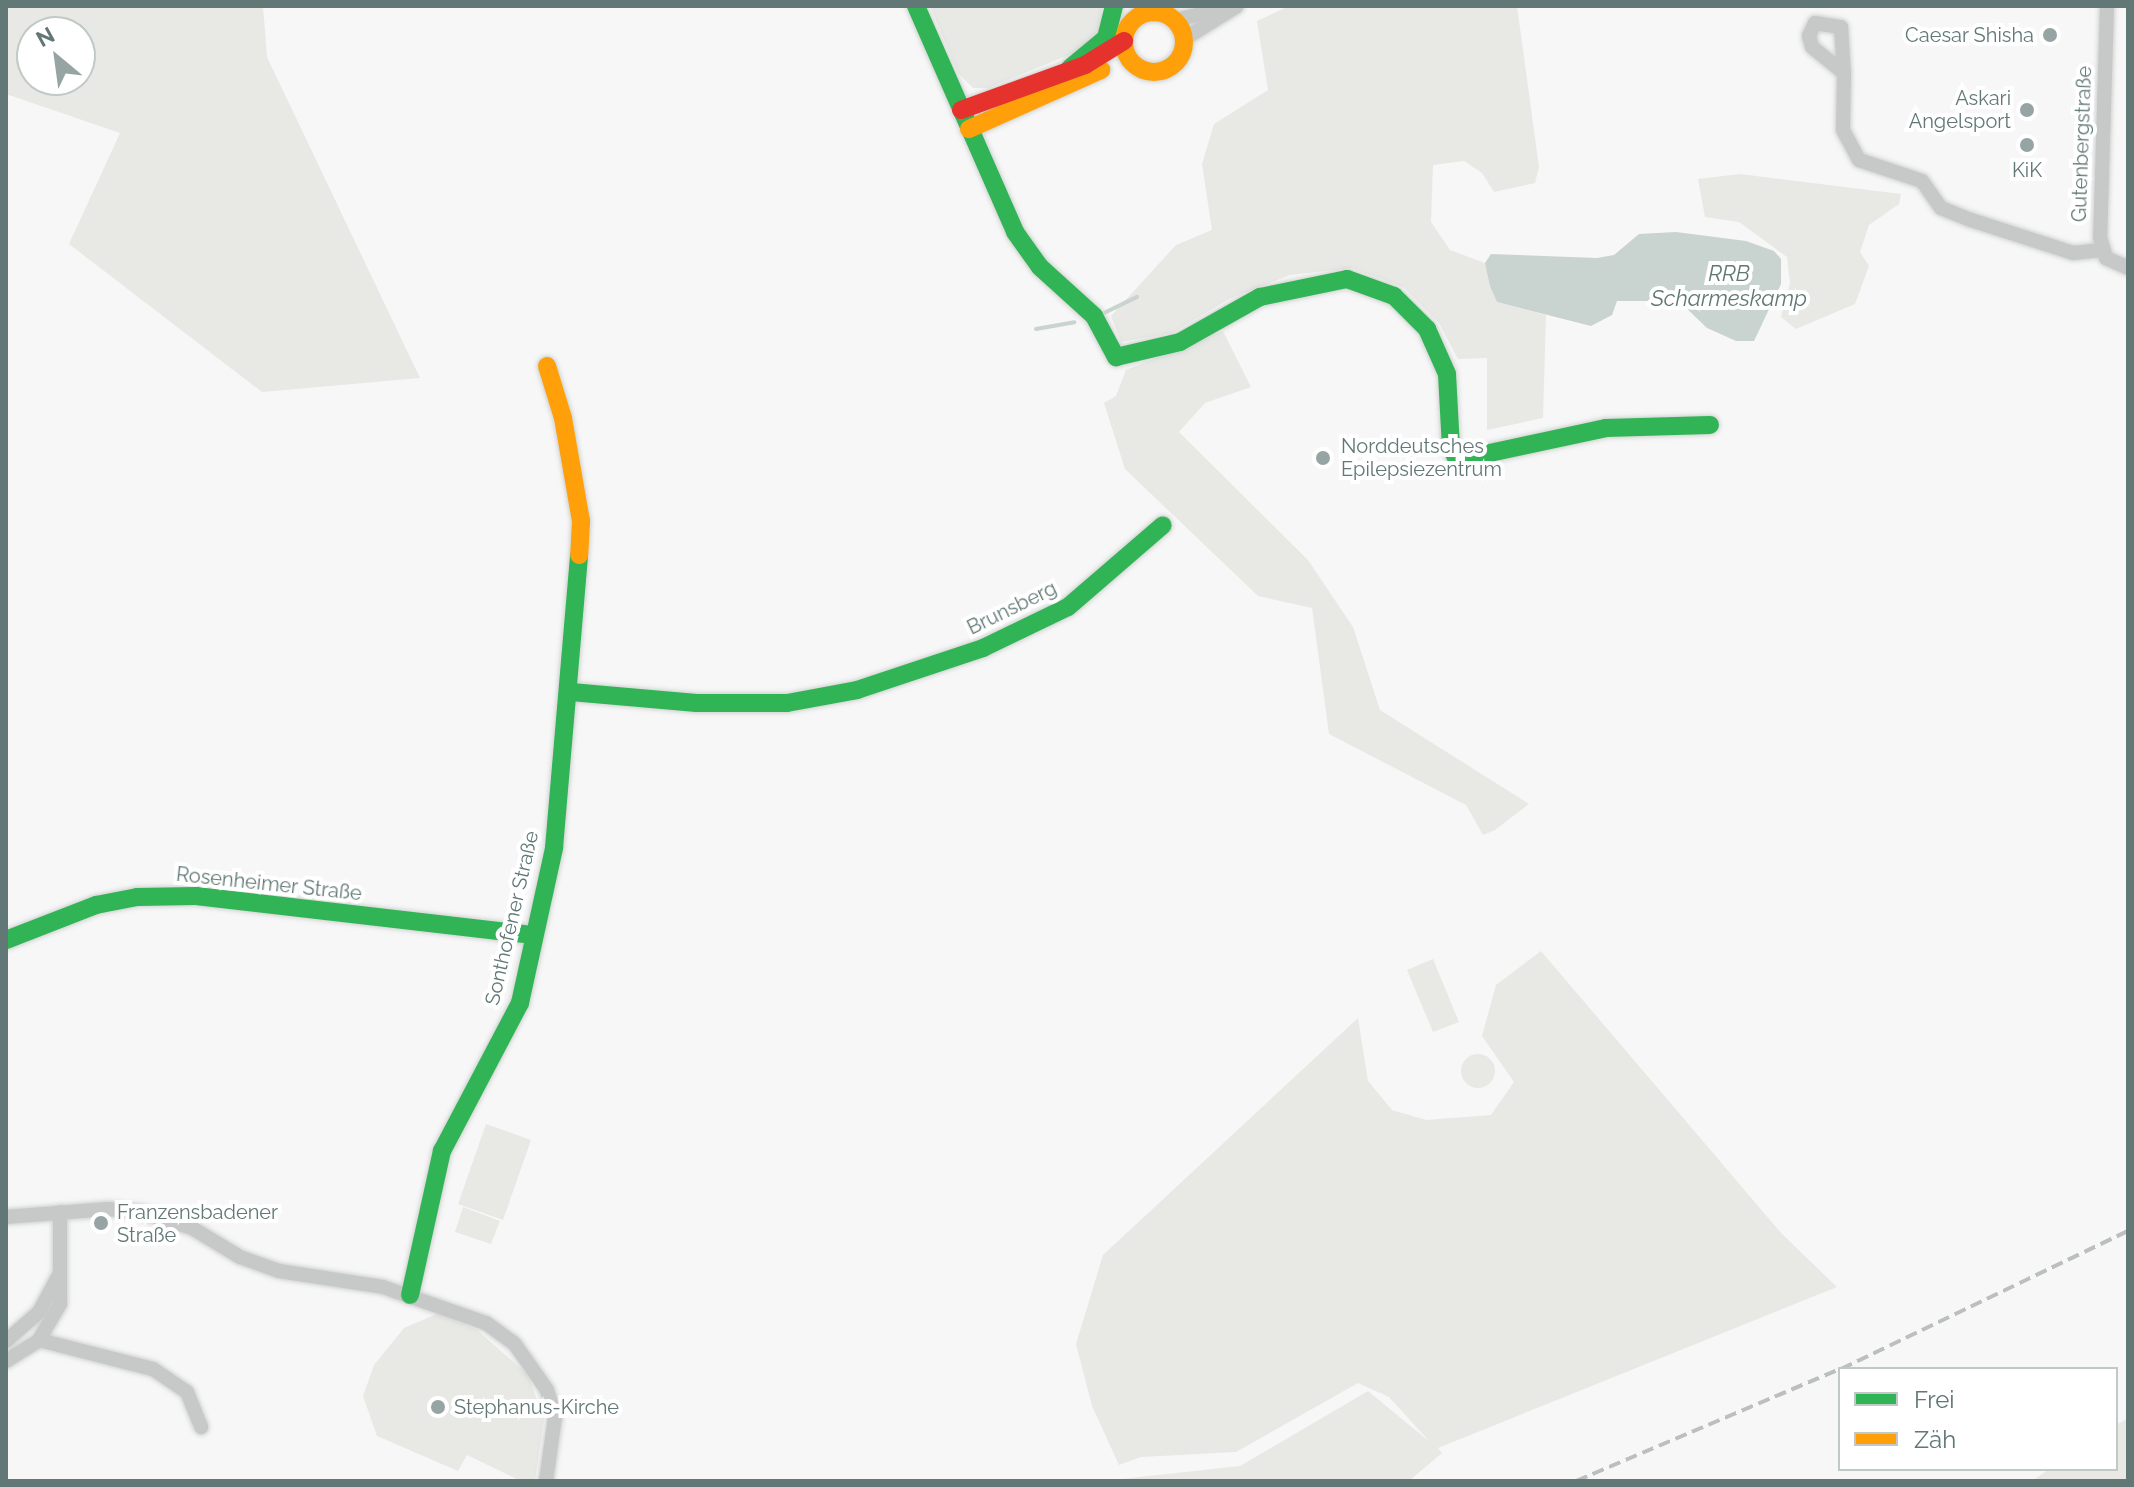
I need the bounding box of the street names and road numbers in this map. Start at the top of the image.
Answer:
street label: Gutenbergstraße [2067,65,2097,223]
street label: Brunsberg [963,576,1061,640]
street label: Sonthofener Straße [480,828,544,1008]
street label: Rosenheimer Straße [175,862,363,906]

